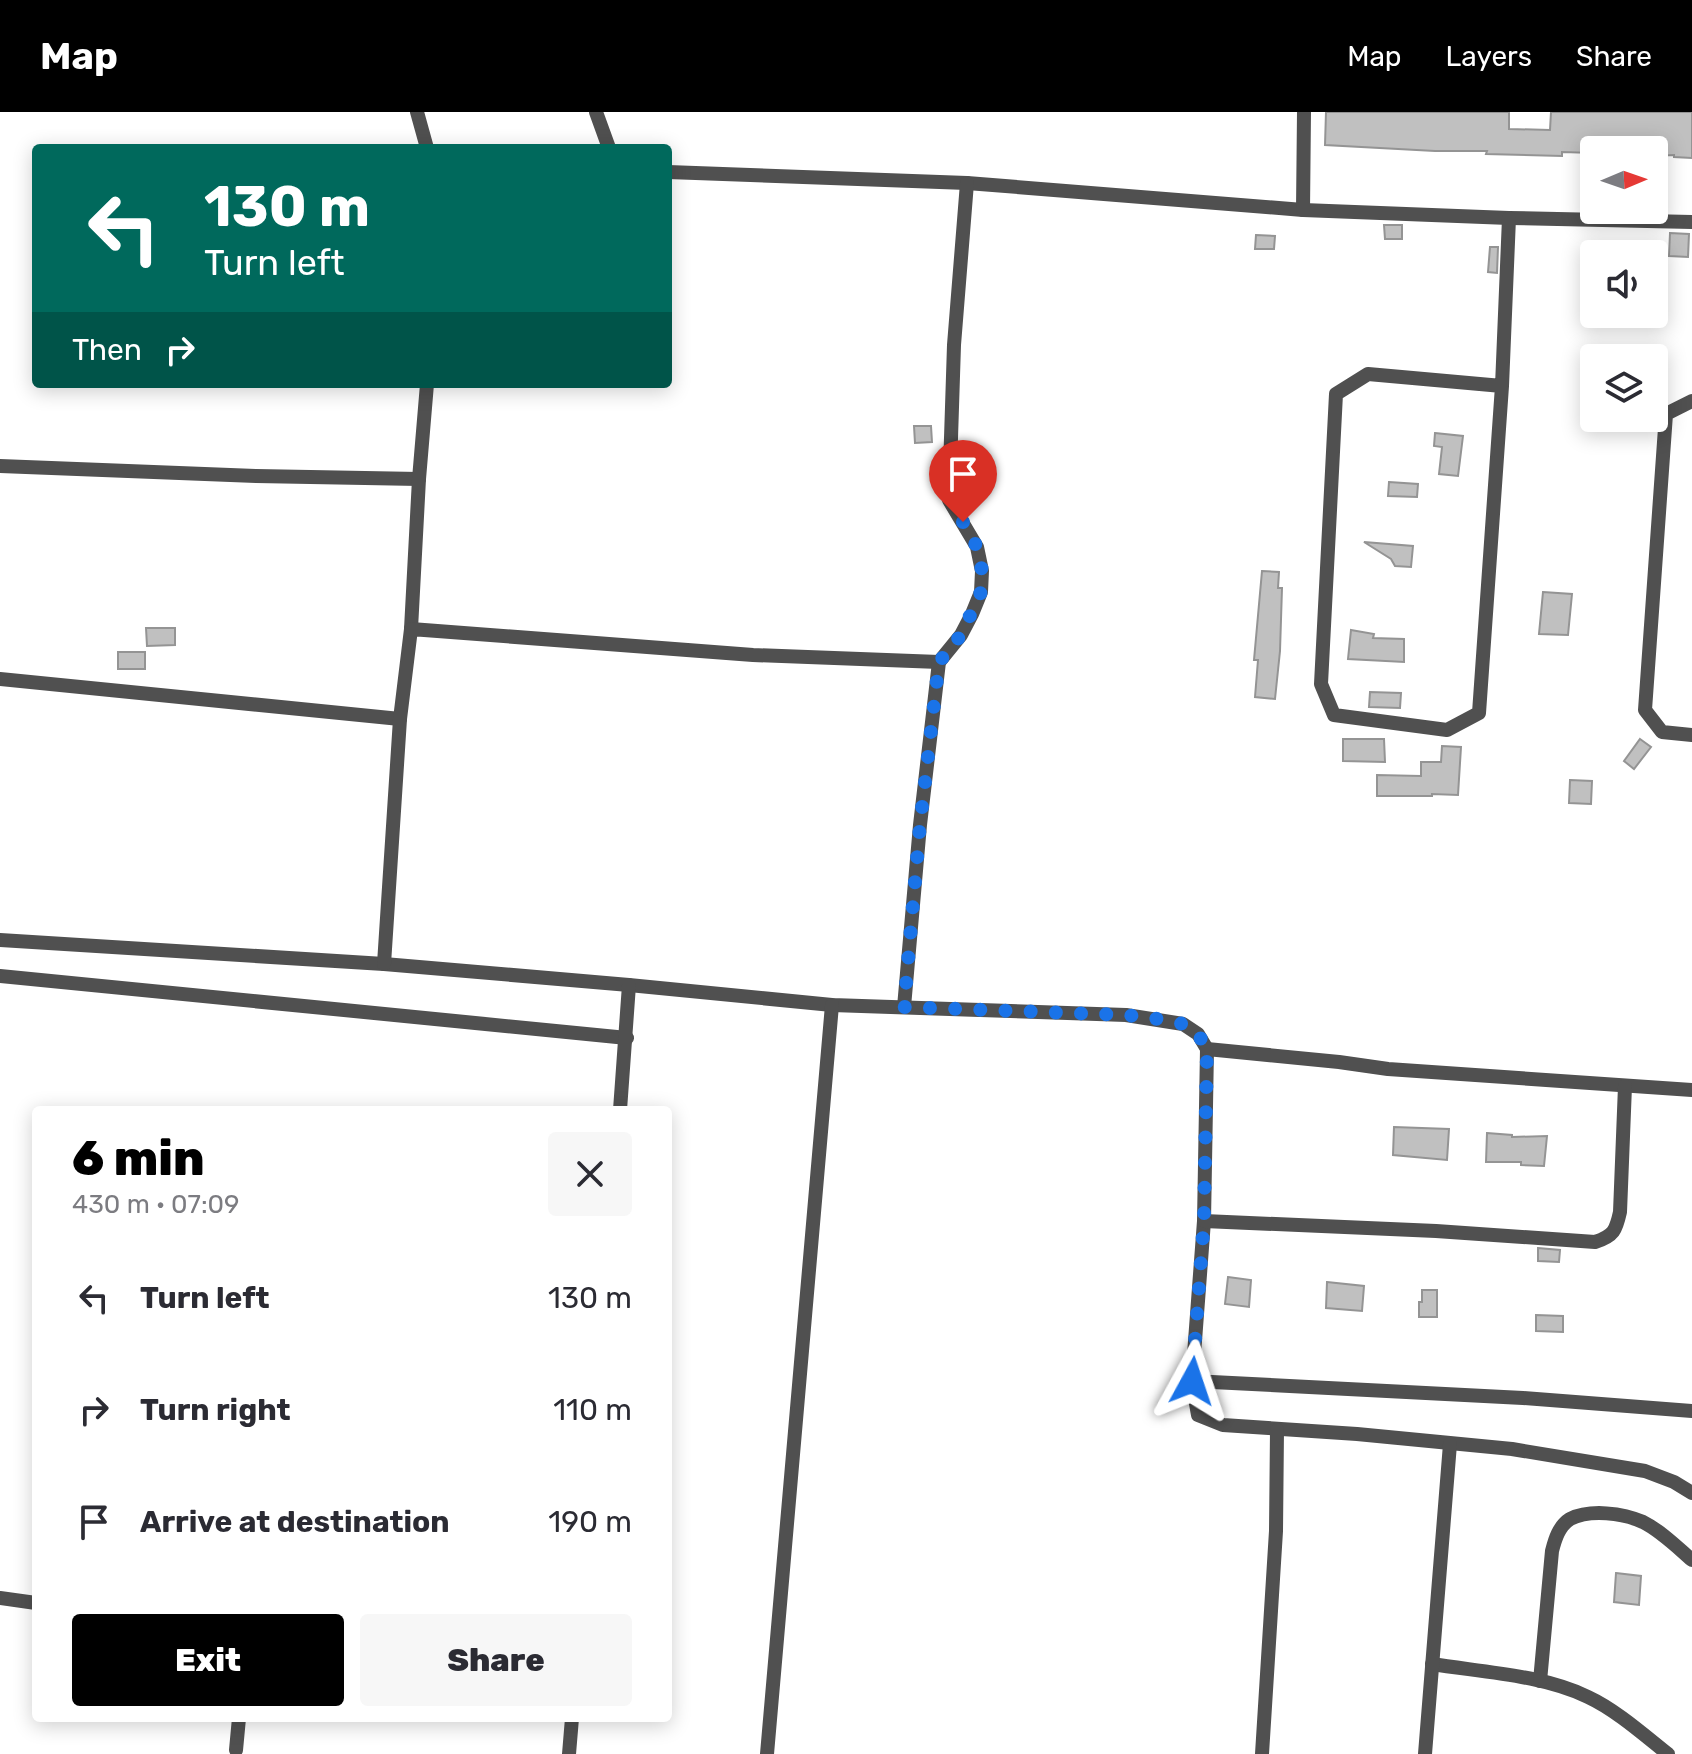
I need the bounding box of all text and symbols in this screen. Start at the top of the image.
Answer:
text: Map [40,33,118,79]
text: Map [1347,40,1402,73]
text: Layers [1446,40,1532,73]
text: Share [1576,40,1652,73]
north arrow [1580,136,1668,224]
map controls [1580,136,1668,432]
text: 130 m [204,174,370,240]
icon: left [72,176,176,280]
button: sound [1580,240,1668,328]
text: Turn left [204,241,345,284]
icon: right [158,328,202,372]
text: Then [72,332,142,368]
button: layers [1580,344,1668,432]
pin [929,440,997,522]
icon: arrive [941,452,985,496]
text: 6 min [72,1130,204,1187]
button: close [548,1132,632,1216]
text: 430 m · 07:09 [72,1189,240,1220]
icon: left [72,1276,116,1320]
text: Turn left [140,1280,270,1316]
text: 130 m [548,1280,632,1316]
position arrow [1150,1339,1234,1423]
icon: right [72,1388,116,1432]
text: Turn right [140,1392,291,1428]
text: 110 m [553,1392,632,1428]
icon: arrive [72,1500,116,1544]
text: Arrive at destination [140,1504,450,1540]
text: 190 m [548,1504,632,1540]
button: Exit [72,1614,344,1706]
button: Share [360,1614,632,1706]

